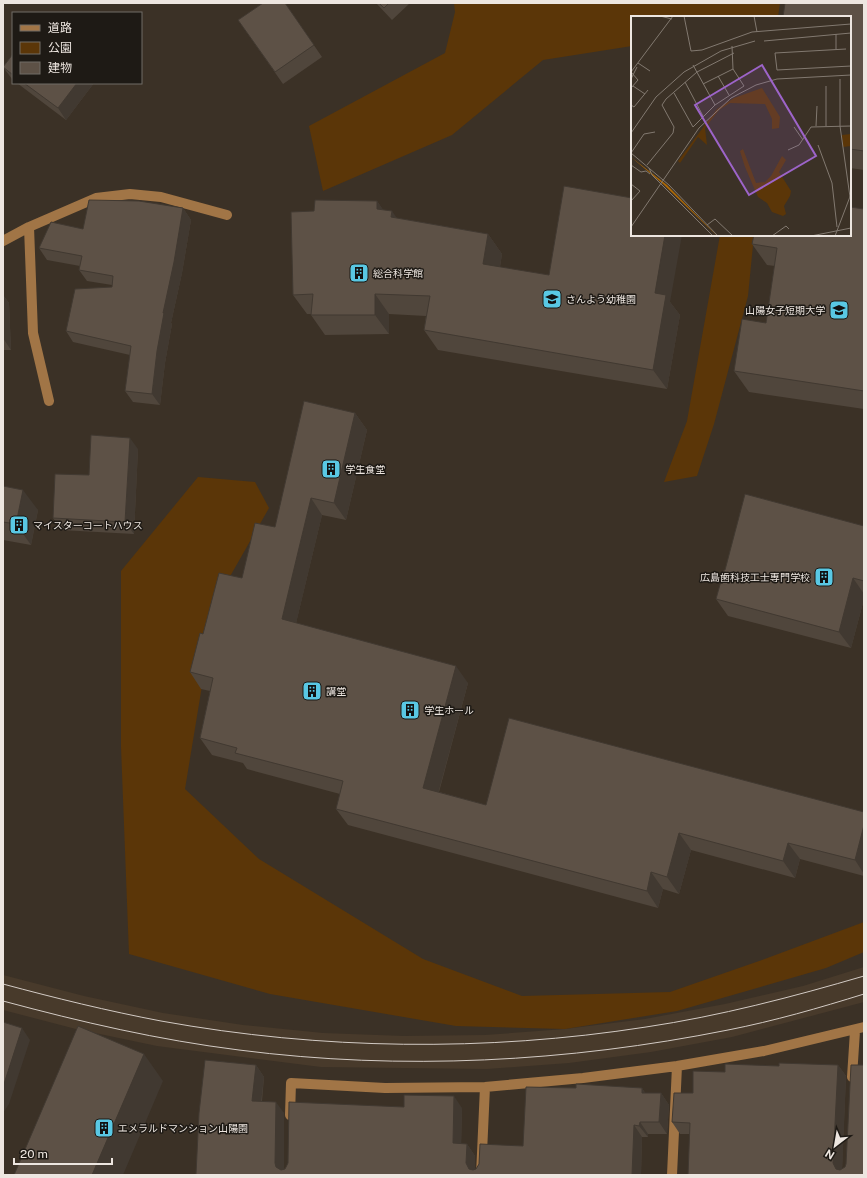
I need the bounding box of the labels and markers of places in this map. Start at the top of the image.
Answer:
building icon: 総合科学館 [348,262,370,284]
place label: 総合科学館 [373,267,423,279]
school or university icon: さんよう幼稚園 [541,288,563,310]
place label: さんよう幼稚園 [566,293,636,305]
school or university icon: 山陽女子短期大学 [828,299,850,321]
place label: 山陽女子短期大学 [745,304,825,316]
building icon: 学生食堂 [320,458,342,480]
place label: 学生食堂 [345,463,385,475]
building icon: マイスターコートハウス [8,514,30,536]
place label: マイスターコートハウス [33,519,143,531]
building icon: 広島歯科技工士専門学校 [813,566,835,588]
place label: 広島歯科技工士専門学校 [700,571,810,583]
building icon: 講堂 [301,680,323,702]
place label: 講堂 [326,685,346,697]
building icon: 学生ホール [399,699,421,721]
place label: 学生ホール [424,704,474,716]
building icon: エメラルドマンション山陽園 [93,1117,115,1139]
place label: エメラルドマンション山陽園 [118,1122,248,1134]

